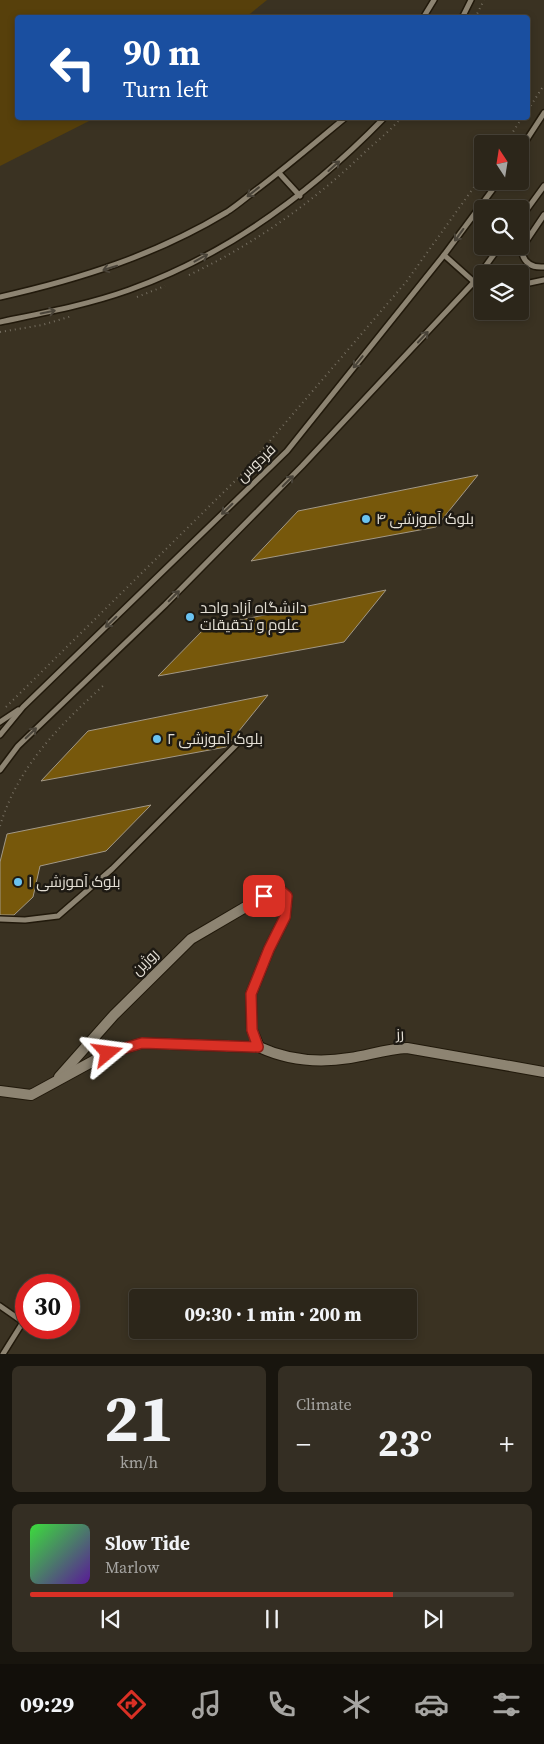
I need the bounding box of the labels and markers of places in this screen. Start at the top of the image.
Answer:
place label: بلوک آموزشی ۴ [376,508,474,529]
marker: بلوک آموزشی ۴ [360,513,372,525]
place label: دانشگاه آزاد واحد علوم و تحقیقات [200,597,307,635]
marker: دانشگاه آزاد واحد علوم و تحقیقات [184,611,196,623]
place label: بلوک آموزشی ۲ [167,728,263,749]
marker: بلوک آموزشی ۲ [151,733,163,745]
place label: بلوک آموزشی ۱ [28,871,121,892]
pin [243,875,285,917]
marker: بلوک آموزشی ۱ [12,876,24,888]

